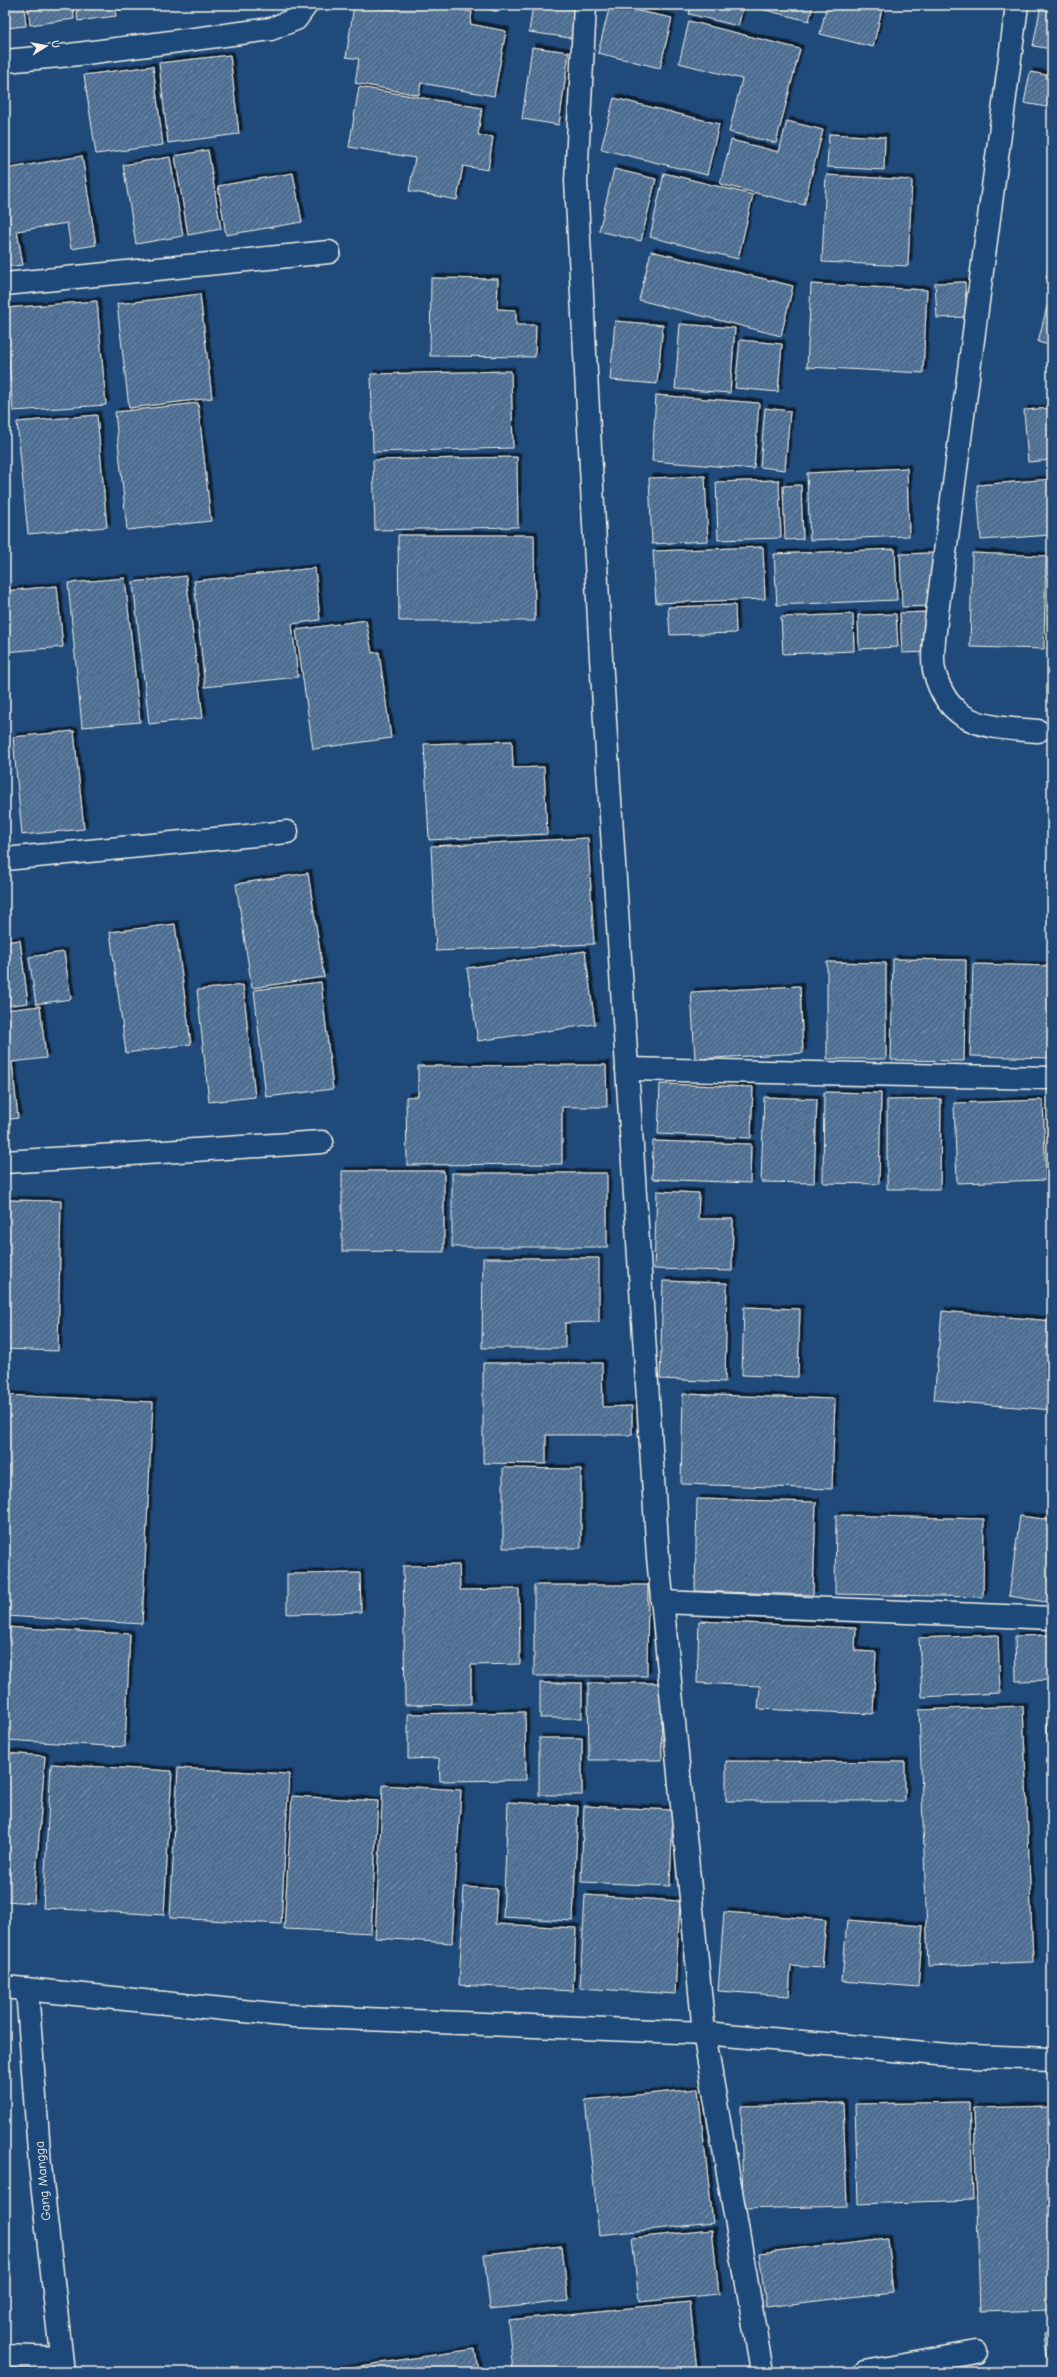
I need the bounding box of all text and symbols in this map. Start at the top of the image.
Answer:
north arrow [26,26,66,66]
text: U [48,39,62,49]
street label: Gang Mangga [32,2141,53,2221]

